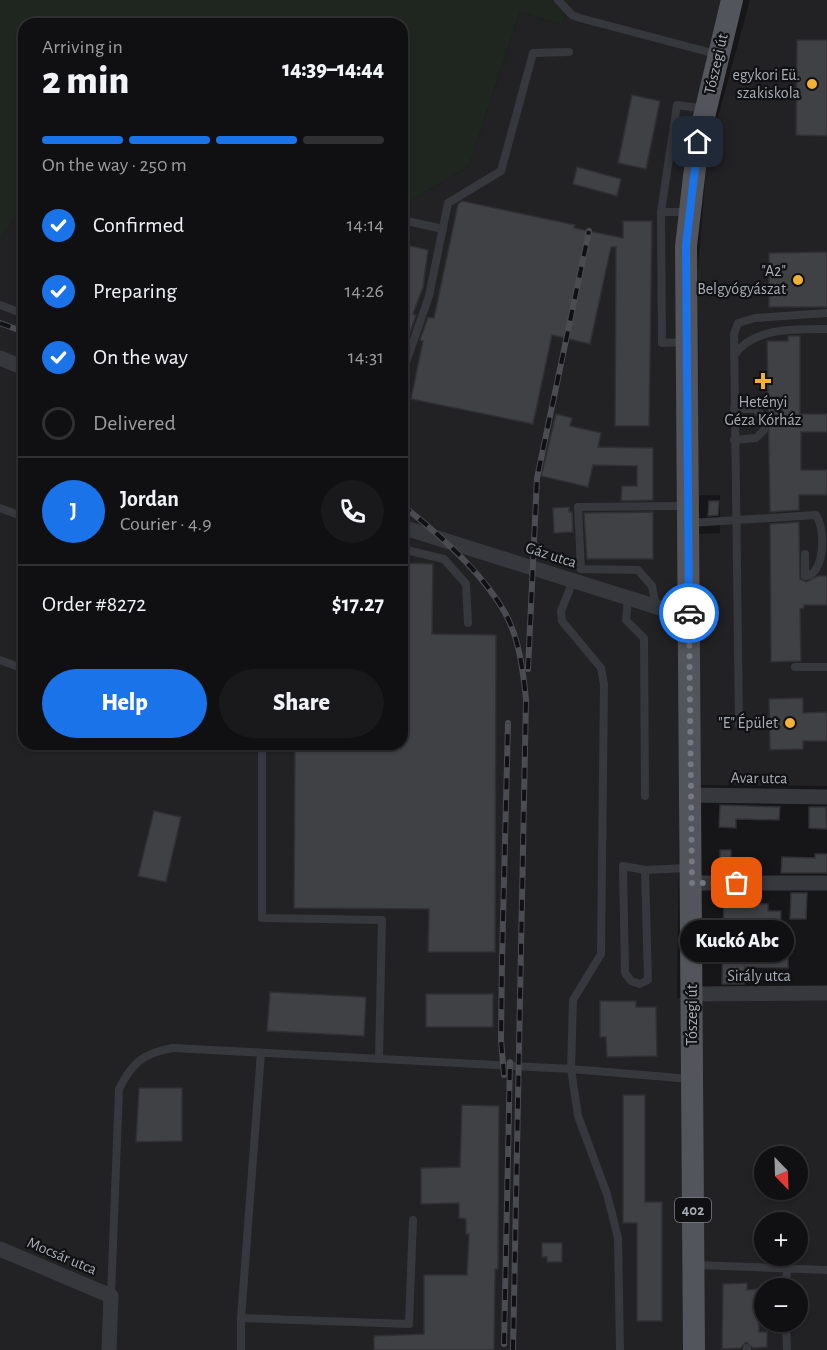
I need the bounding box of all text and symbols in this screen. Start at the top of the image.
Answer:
street label: Tószegi út [701,32,731,96]
text: Arriving in [42,37,123,57]
text: 14:39–14:44 [282,58,384,80]
text: 2 min [42,62,129,101]
place label: egykori Eü. szakiskola [733,67,800,101]
marker: egykori Eü. szakiskola [805,77,819,91]
pin [672,116,723,167]
icon: home [681,125,714,158]
text: On the way · 250 m [42,155,187,175]
icon: check [42,209,75,242]
text: Confirmed [93,214,184,236]
text: 14:14 [346,215,384,235]
place label: "A2" Belgyógyászat [697,263,786,298]
marker: "A2" Belgyógyászat [791,273,805,287]
icon: check [42,275,75,308]
text: Preparing [93,280,177,302]
text: 14:26 [344,281,384,301]
icon: check [42,341,75,374]
text: On the way [93,346,188,368]
text: 14:31 [348,347,384,367]
marker: Hetényi Géza Kórház [754,372,772,390]
place label: Hetényi Géza Kórház [725,394,802,428]
text: Delivered [93,412,176,434]
button: phone [321,480,384,543]
text: Jordan [120,488,179,510]
text: J [70,500,77,522]
text: Courier · 4.9 [120,514,212,534]
street label: Gáz utca [524,539,578,571]
courier [659,583,719,643]
text: Order #8272 [42,593,146,615]
text: $17.27 [332,593,384,615]
icon: car [673,597,706,630]
button: Help [42,669,207,738]
button: Share [219,669,384,738]
place label: "E" Épület [718,713,778,731]
marker: "E" Épület [783,716,797,730]
street label: Avar utca [730,770,788,786]
pin [711,857,762,908]
icon: bag [720,866,753,899]
callout: Kuckó Abc [680,919,794,961]
text: Kuckó Abc [695,931,779,951]
street label: Sirály utca [727,968,791,985]
street label: Tószegi út [684,984,700,1046]
north arrow [754,1146,808,1200]
map controls [754,1146,808,1332]
road number: 402 [675,1198,711,1222]
button: + [754,1212,808,1266]
street label: Mocsár utca [25,1234,99,1278]
button: − [754,1278,808,1332]

